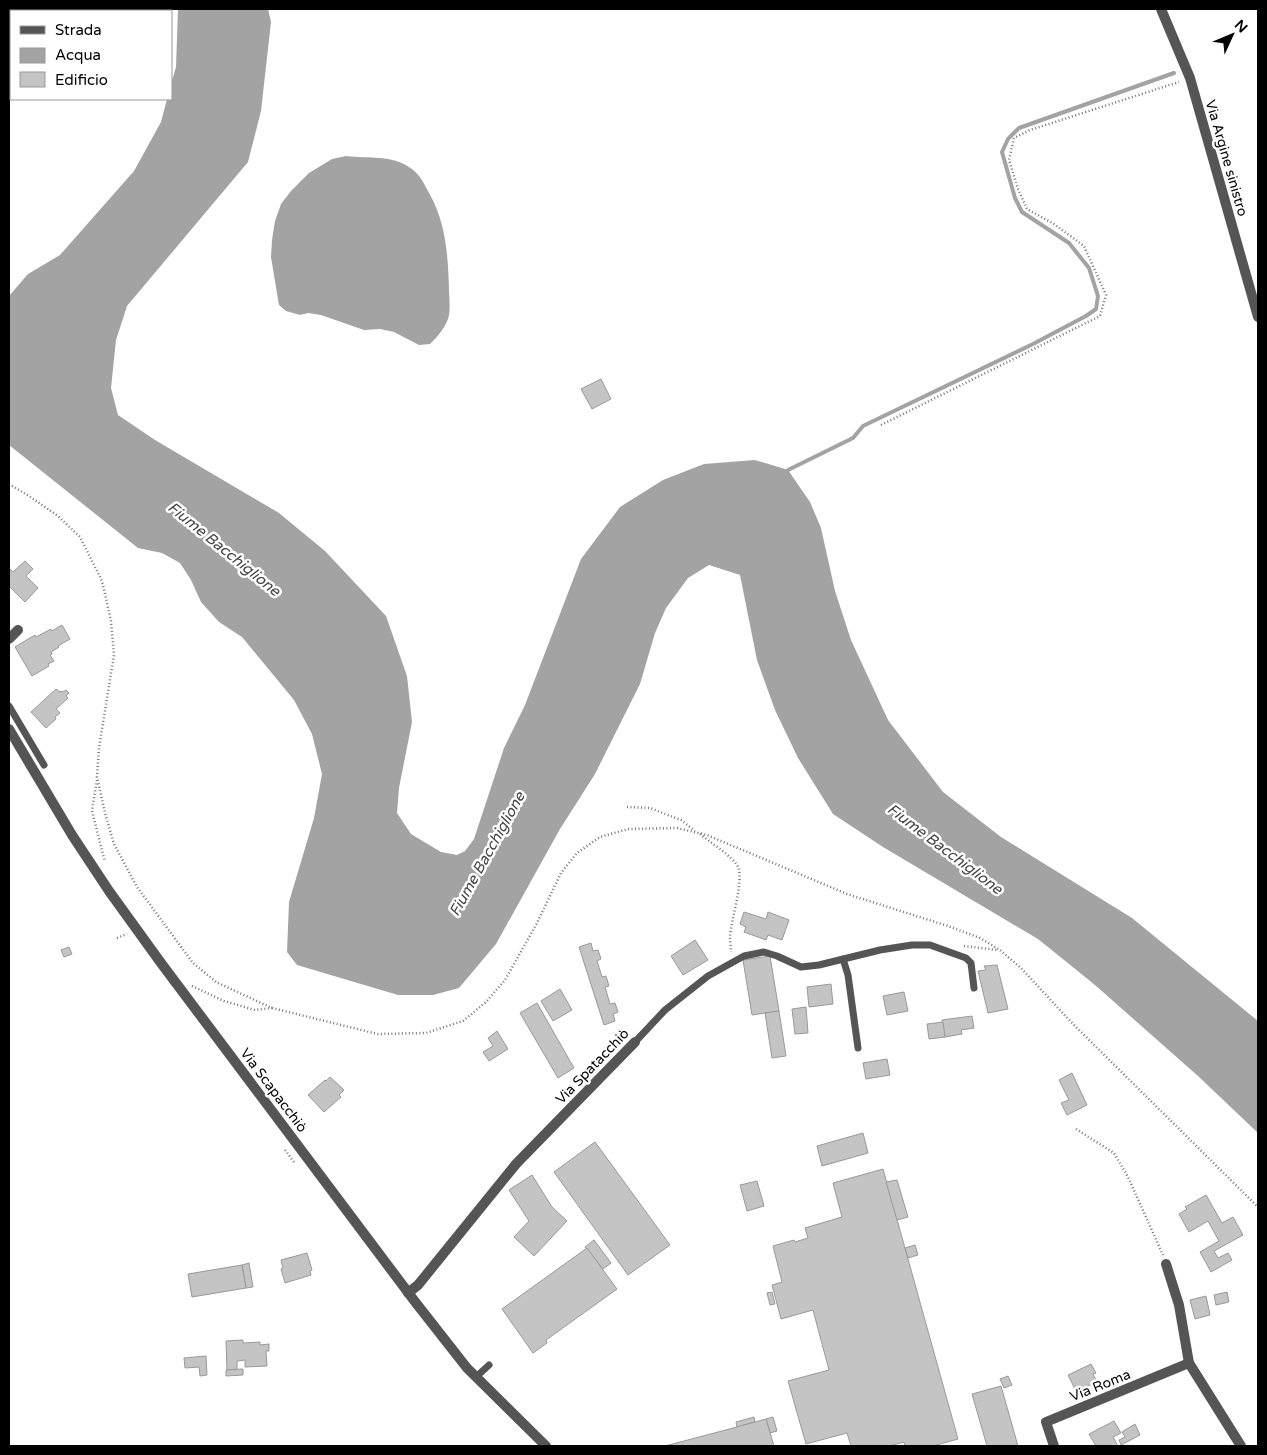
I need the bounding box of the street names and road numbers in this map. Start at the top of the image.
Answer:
street label: Via Argine sinistro [1202,98,1251,218]
street label: Via Spatacchiò [552,1025,633,1108]
street label: Via Scapacchiò [237,1045,311,1136]
street label: Via Roma [1067,1366,1133,1405]

